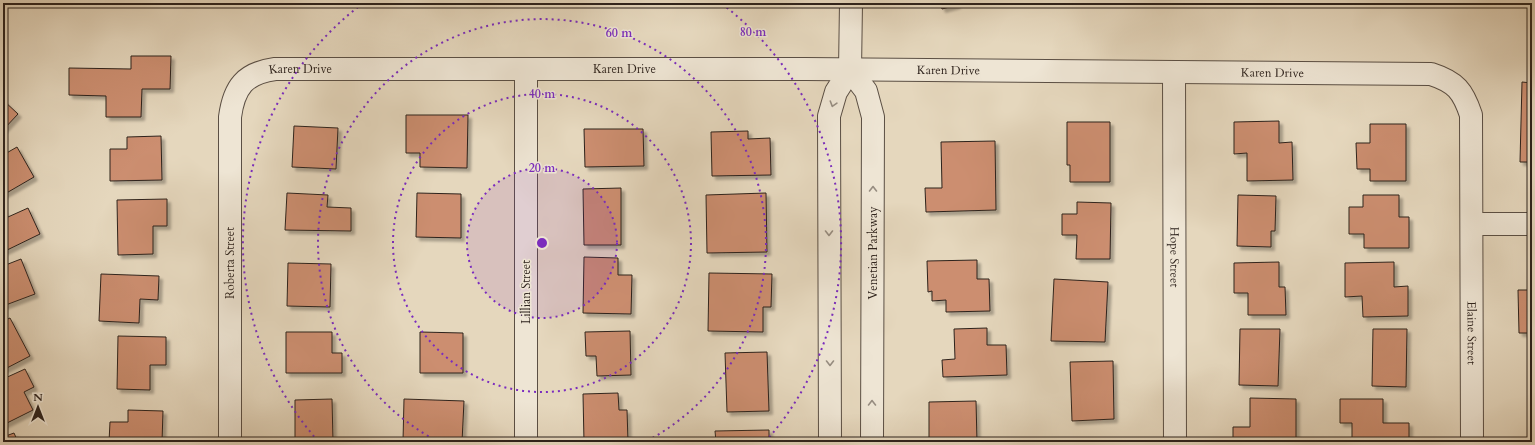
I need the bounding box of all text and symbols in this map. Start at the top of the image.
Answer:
text: 80 m [740,24,767,40]
text: 60 m [606,25,633,41]
street label: Karen Drive [268,61,332,78]
street label: Karen Drive [593,61,656,77]
street label: Karen Drive [917,62,980,78]
street label: Karen Drive [1241,64,1304,81]
text: 40 m [529,86,556,102]
one-way arrow [829,100,838,107]
text: 20 m [529,160,556,176]
one-way arrow [869,186,877,192]
street label: Venetian Parkway [865,206,881,300]
street label: Roberta Street [222,227,238,299]
street label: Hope Street [1166,227,1183,287]
one-way arrow [825,230,833,236]
centre of rings [535,236,549,250]
street label: Lillian Street [518,260,534,324]
street label: Elaine Street [1464,301,1480,365]
one-way arrow [825,360,834,366]
north arrow [18,387,58,427]
text: N [33,390,43,405]
one-way arrow [868,400,876,406]

